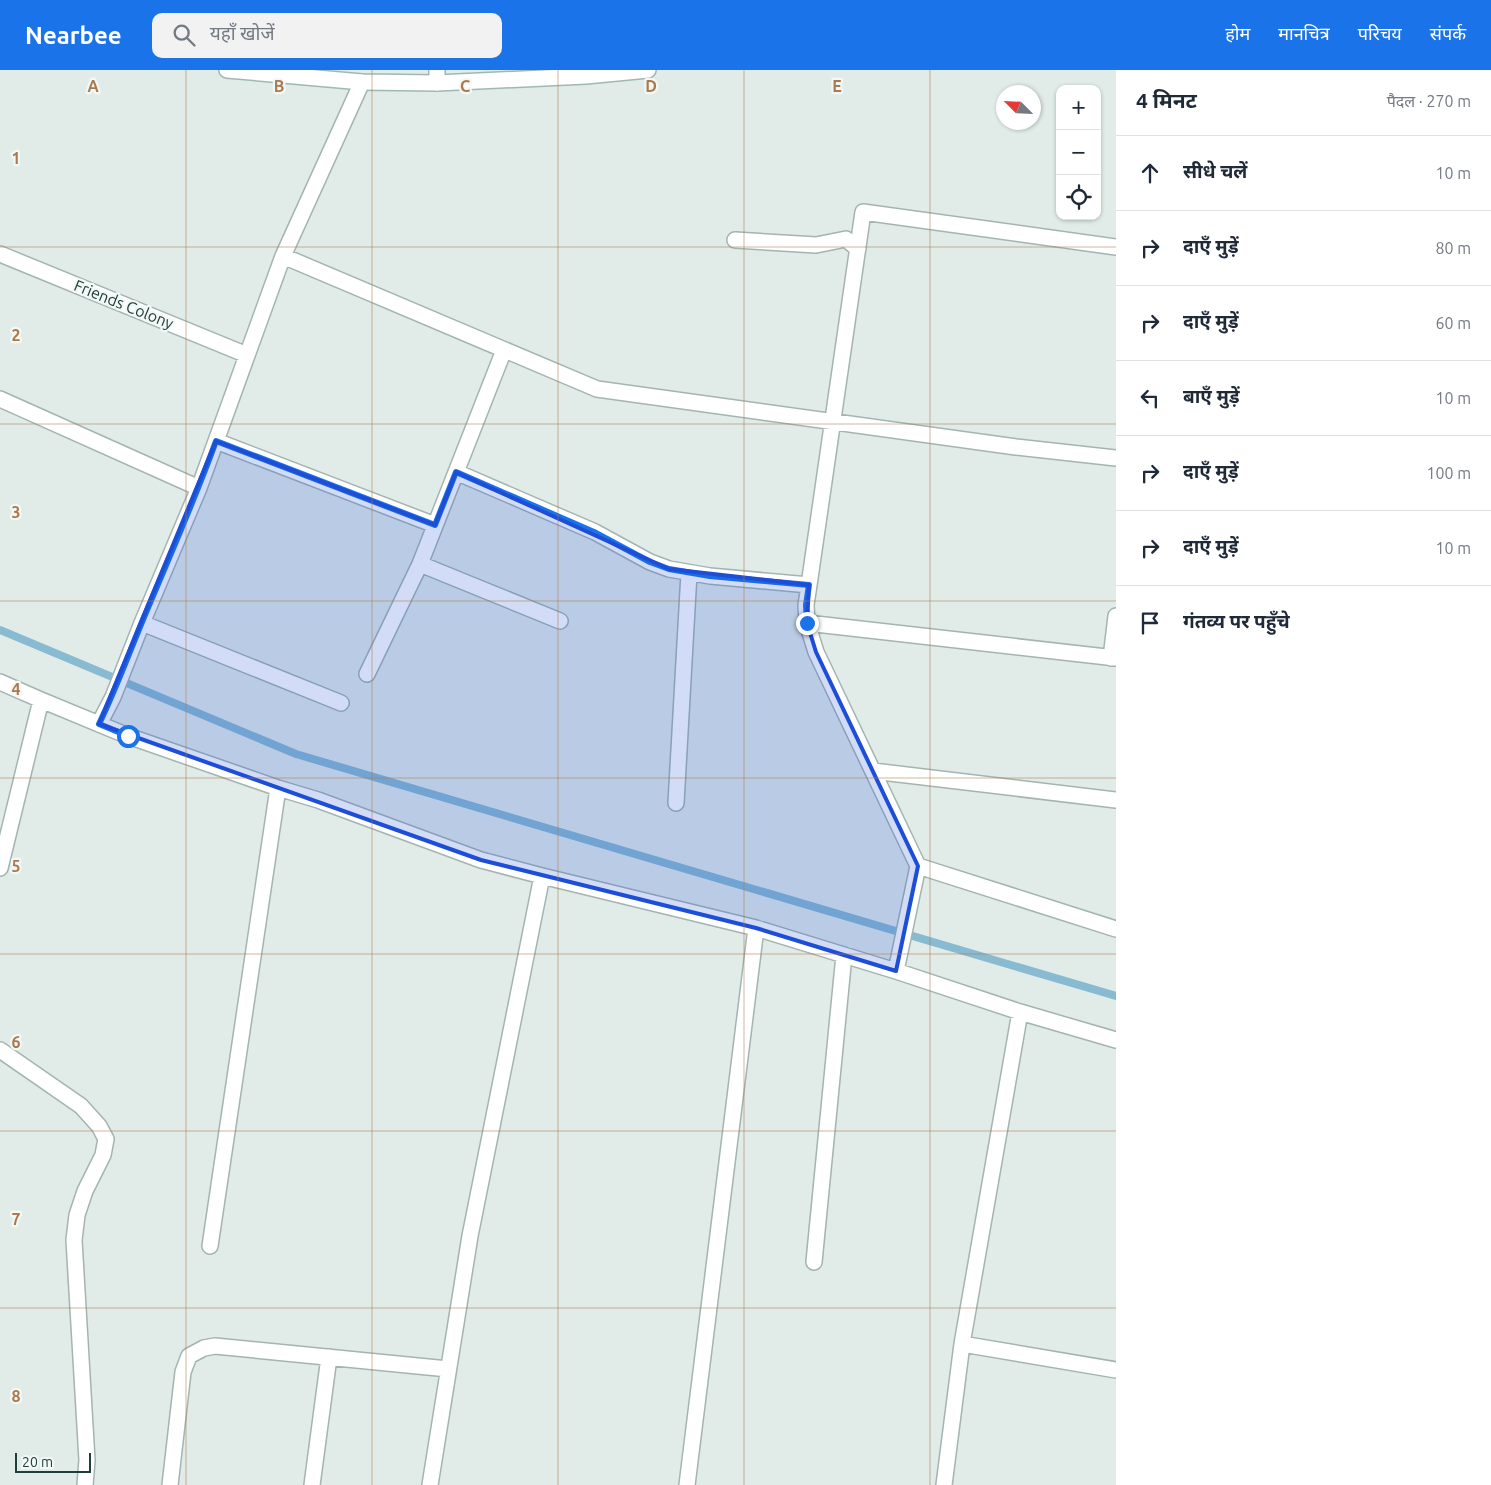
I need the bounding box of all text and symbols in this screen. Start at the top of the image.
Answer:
search box [152,13,502,58]
icon: search [170,21,198,49]
text: Nearbee [25,22,122,49]
text: यहाँ खोजें [210,22,275,44]
text: होम [1225,23,1250,43]
text: मानचित्र [1278,23,1330,43]
text: परिचय [1358,23,1402,43]
text: संपर्क [1430,23,1466,43]
text: A [87,77,99,95]
text: B [274,77,284,95]
text: C [460,77,470,95]
text: D [645,77,657,95]
text: E [832,77,842,95]
north arrow [996,85,1041,130]
map controls [1056,85,1101,220]
button: + [1056,85,1101,130]
text: 4 मिनट [1136,88,1197,112]
text: पैदल · 270 m [1387,92,1471,110]
button: − [1056,130,1101,175]
text: 1 [11,149,21,167]
icon: ahead [1136,159,1164,187]
text: सीधे चलें [1183,160,1247,182]
text: 10 m [1435,164,1471,182]
button: locate [1056,175,1101,220]
icon: right [1136,234,1164,262]
text: दाएँ मुड़ें [1183,235,1239,257]
text: 80 m [1435,239,1471,257]
street label: Friends Colony [72,276,177,332]
icon: right [1136,309,1164,337]
text: दाएँ मुड़ें [1183,310,1239,332]
text: 60 m [1435,314,1471,332]
text: 2 [11,326,21,344]
icon: left [1136,384,1164,412]
text: बाएँ मुड़ें [1183,385,1240,407]
text: 10 m [1435,389,1471,407]
icon: right [1136,459,1164,487]
text: दाएँ मुड़ें [1183,460,1239,482]
text: 100 m [1426,464,1471,482]
text: 3 [11,503,21,521]
icon: right [1136,534,1164,562]
text: दाएँ मुड़ें [1183,535,1239,557]
text: 10 m [1435,539,1471,557]
icon: arrive [1136,609,1164,637]
text: गंतव्य पर पहुँचे [1183,610,1290,632]
route end [796,612,819,635]
text: 4 [11,680,21,698]
route start [117,725,140,748]
text: 5 [11,857,21,875]
text: 6 [11,1033,21,1051]
text: 7 [11,1210,21,1228]
text: 8 [11,1387,21,1405]
scale bar [15,1450,91,1473]
text: 20 m [22,1454,53,1470]

